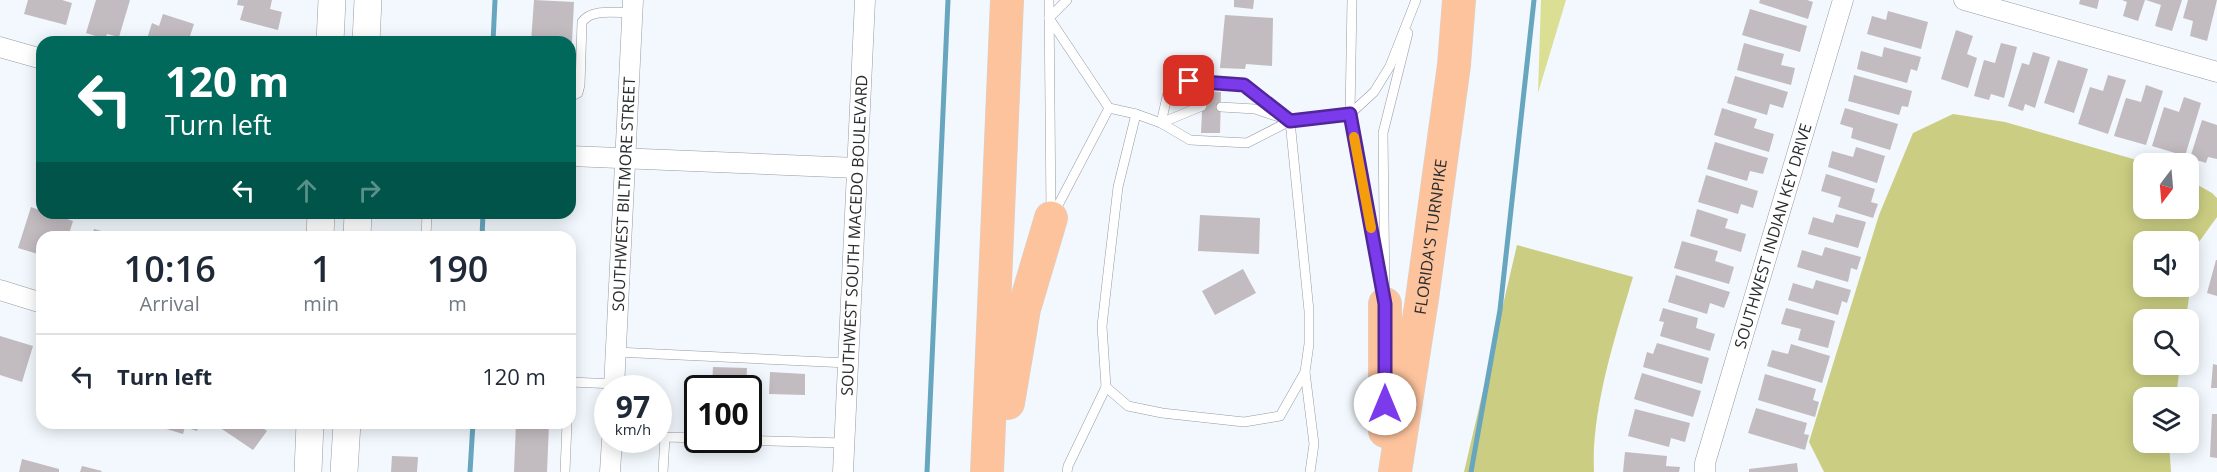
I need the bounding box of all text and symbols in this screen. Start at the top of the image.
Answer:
text: 120 m [165,52,289,109]
pin [1163,55,1214,106]
icon: left [66,60,144,138]
icon: arrive [1172,64,1205,97]
street label: SOUTHWEST SOUTH MACEDO BOULEVARD [836,74,872,396]
street label: SOUTHWEST BILTMORE STREET [607,76,640,312]
text: Turn left [165,106,272,143]
street label: SOUTHWEST INDIAN KEY DRIVE [1729,121,1817,351]
north arrow [2133,153,2199,219]
map controls [2133,153,2199,453]
street label: FLORIDA'S TURNPIKE [1409,158,1452,316]
icon: left [227,174,260,207]
icon: ahead [290,174,323,207]
icon: right [353,174,386,207]
button: sound [2133,231,2199,297]
text: 10:16 [124,244,216,293]
text: 1 [311,244,332,293]
text: 190 [427,244,488,293]
text: Arrival [140,290,200,317]
text: min [303,290,339,317]
text: m [448,290,467,317]
button: search [2133,309,2199,375]
icon: left [66,360,99,393]
text: Turn left [117,361,212,391]
text: 120 m [482,361,546,391]
position arrow [1353,372,1417,436]
speed limit sign: 100 [684,375,762,453]
text: 97 [616,386,650,427]
button: layers [2133,387,2199,453]
text: km/h [615,419,651,439]

